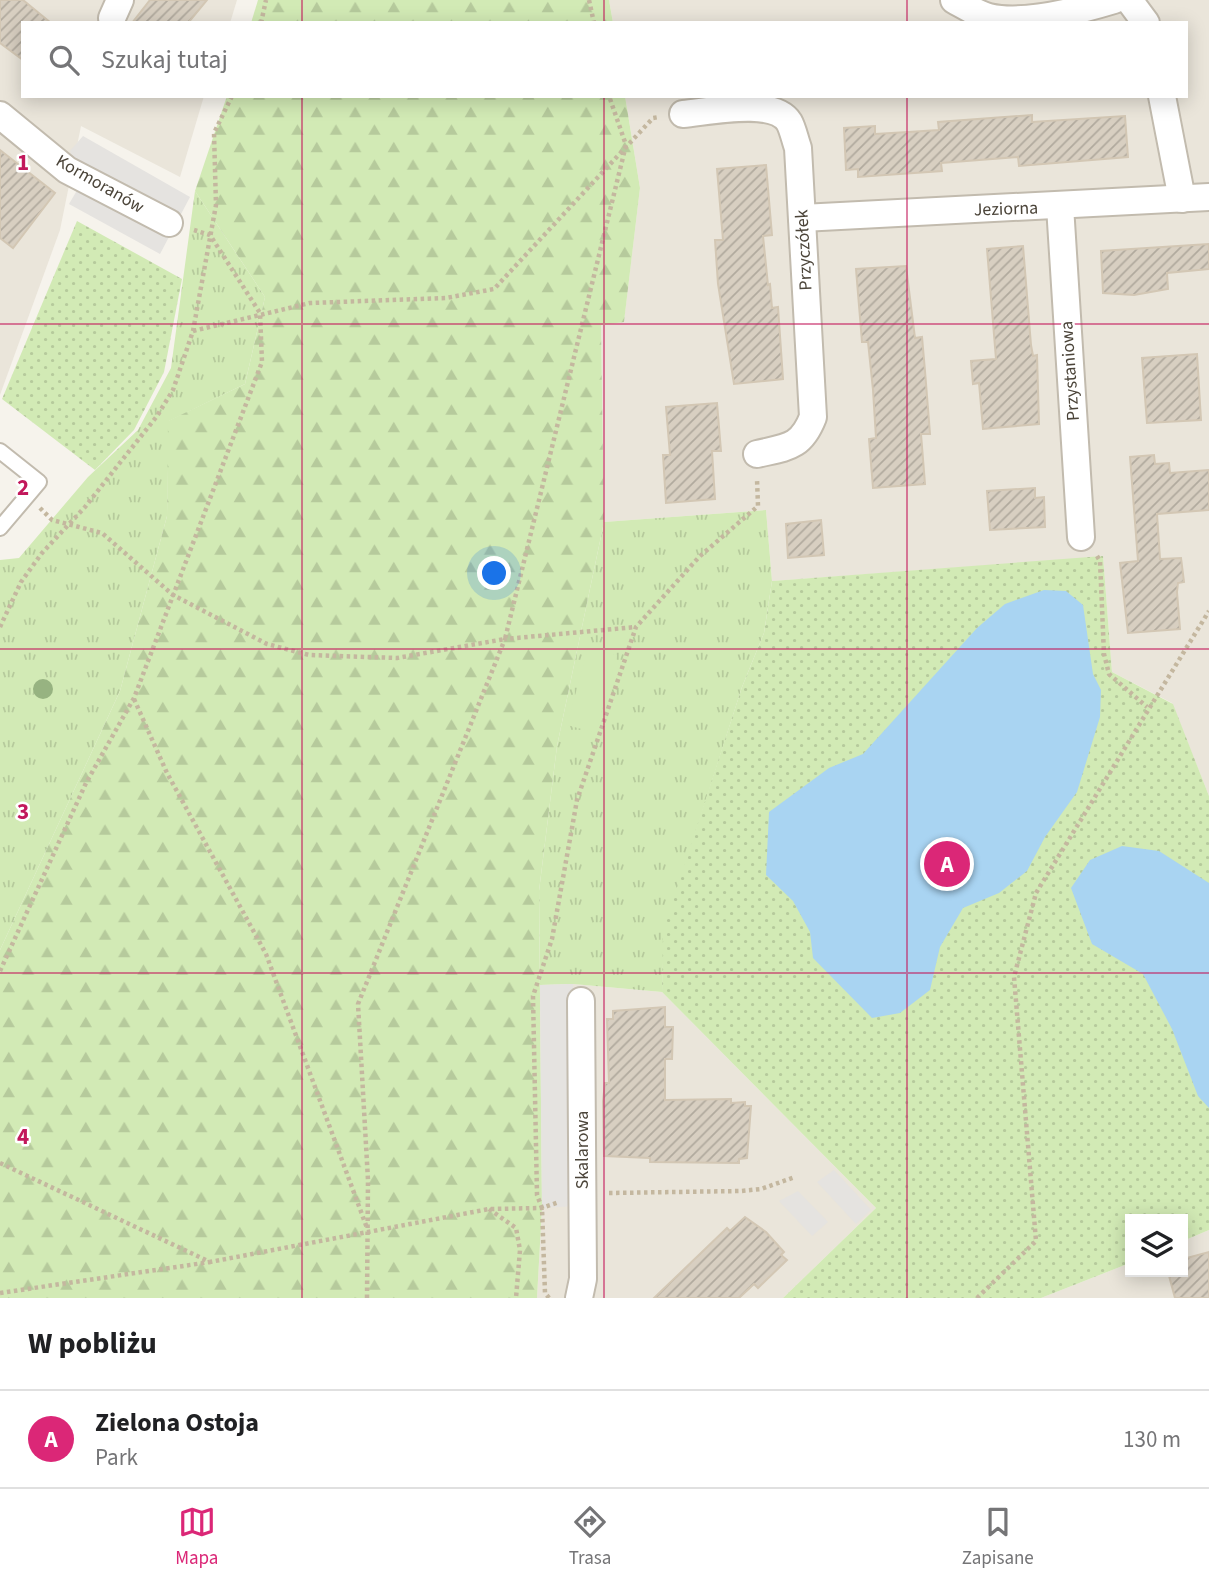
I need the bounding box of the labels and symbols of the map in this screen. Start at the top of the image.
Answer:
text: 1 [17,146,29,179]
street label: Kormoranów [51,149,149,219]
street label: Jeziorna [973,195,1039,223]
street label: Przyczółek [789,209,819,291]
street label: Przystaniowa [1054,320,1086,422]
text: 2 [17,471,29,504]
your location [477,556,511,590]
text: 3 [17,795,29,828]
pin: A [924,838,970,890]
street label: Skalarowa [570,1111,595,1189]
text: 4 [17,1120,29,1153]

